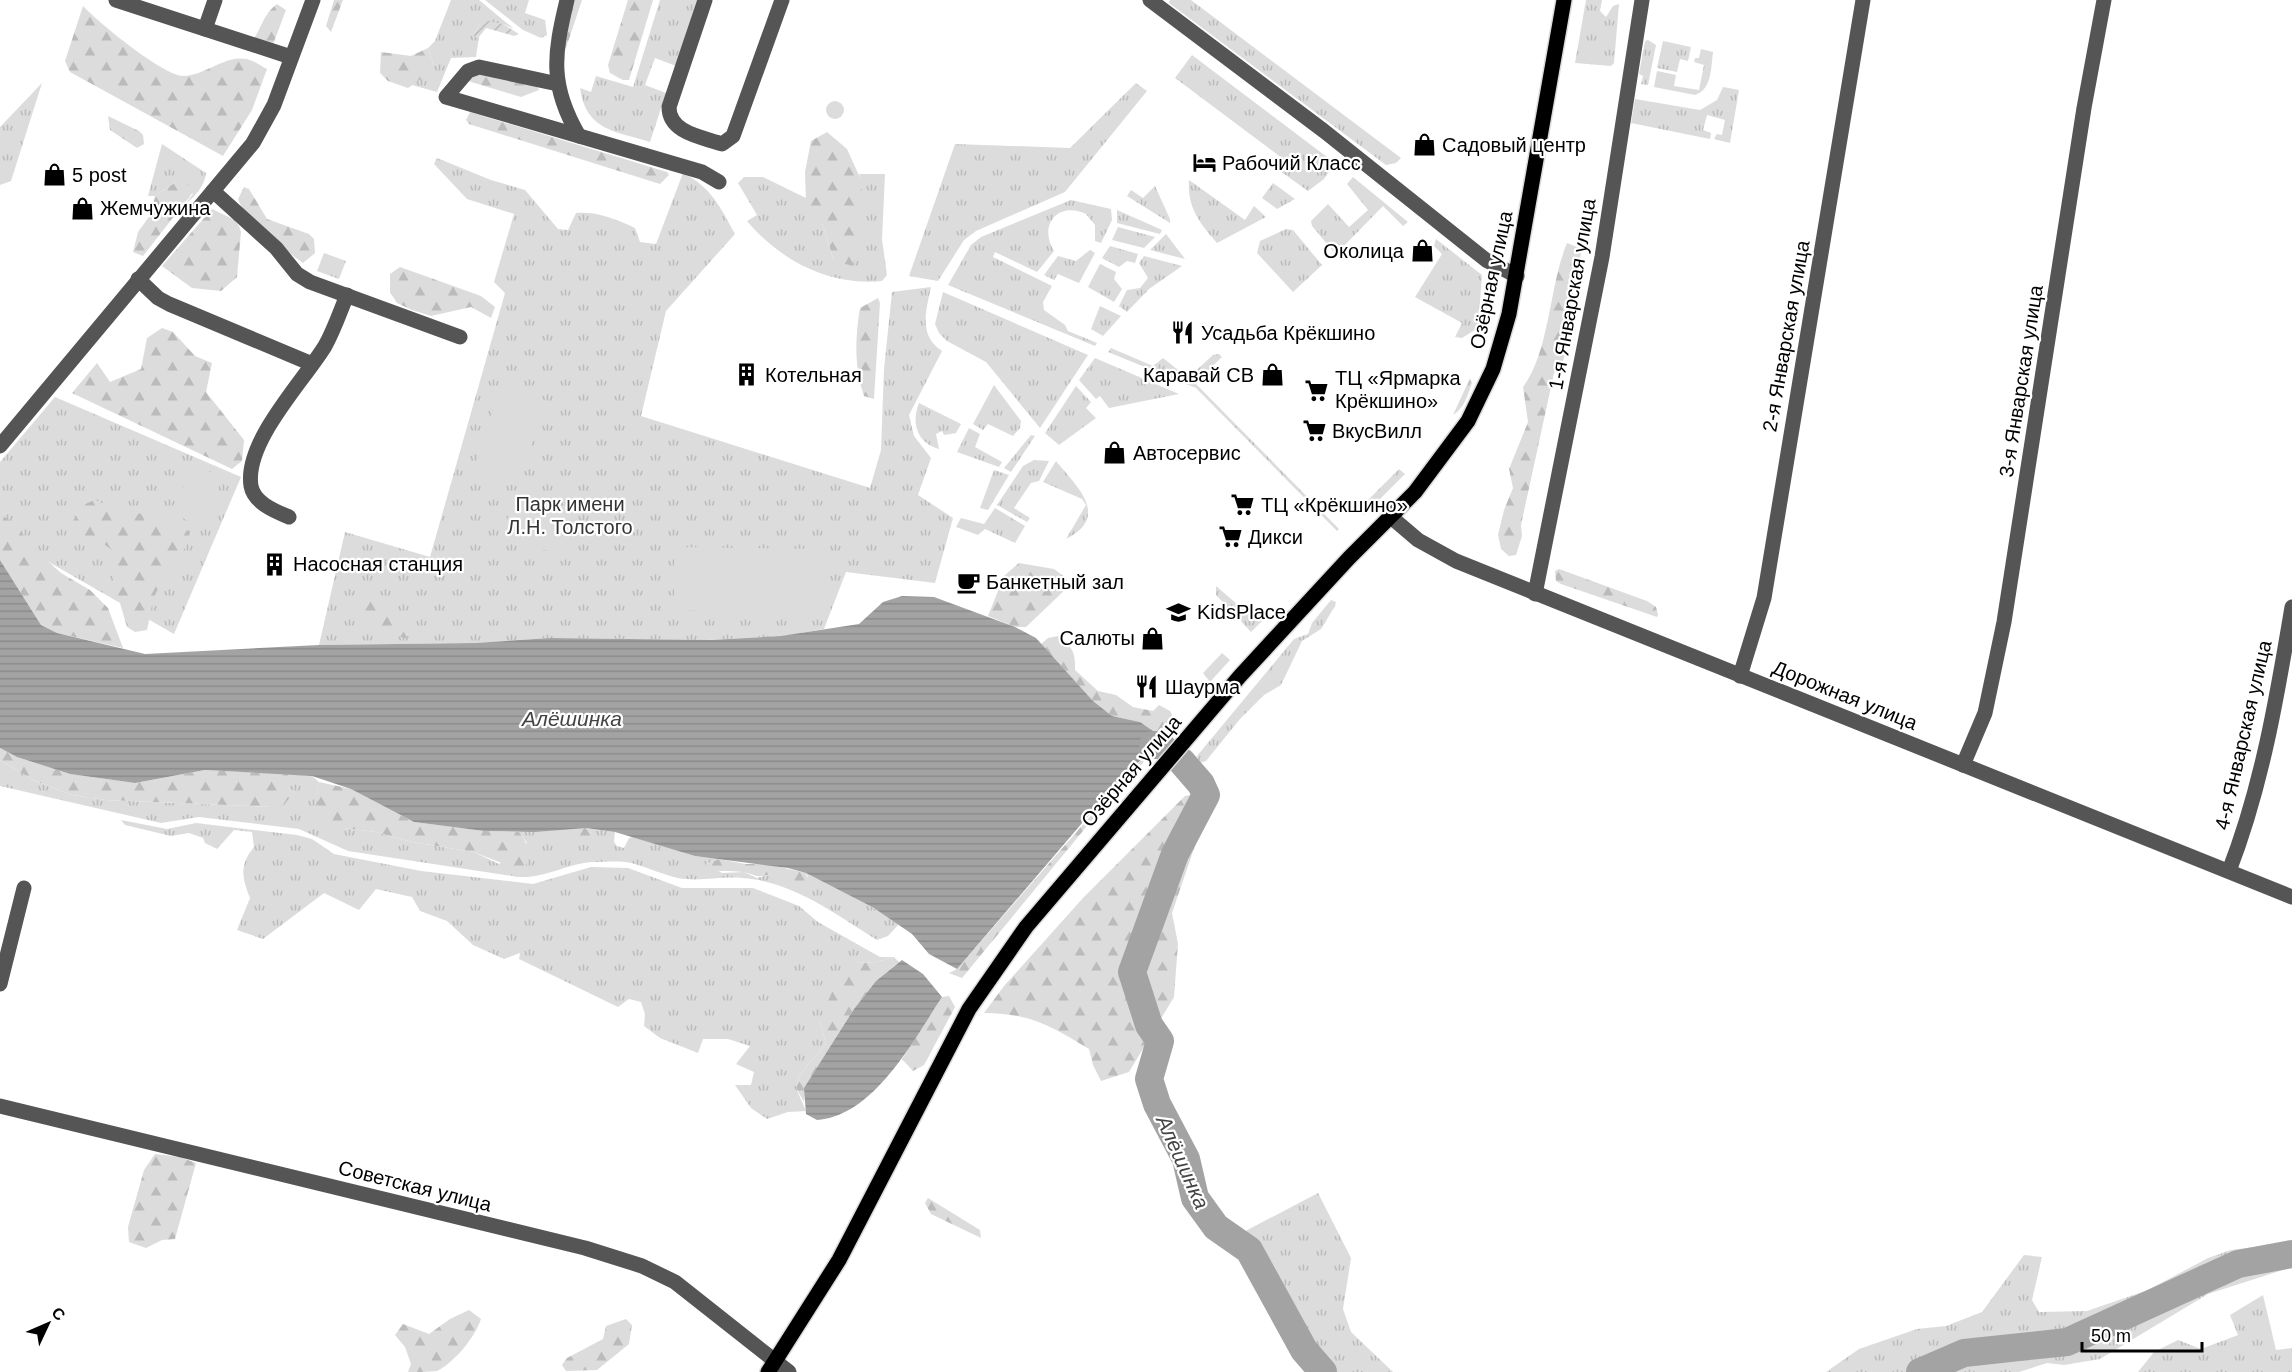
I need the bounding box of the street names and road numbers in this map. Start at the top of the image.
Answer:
street label: 1-я Январская улица [1544,196,1600,391]
street label: Озёрная улица [1466,208,1517,351]
street label: 2-я Январская улица [1758,238,1814,433]
street label: 3-я Январская улица [1995,283,2047,479]
street label: 4-я Январская улица [2210,637,2276,832]
street label: Дорожная улица [1770,656,1921,734]
street label: Озёрная улица [1077,710,1186,831]
street label: Советская улица [336,1156,495,1216]

